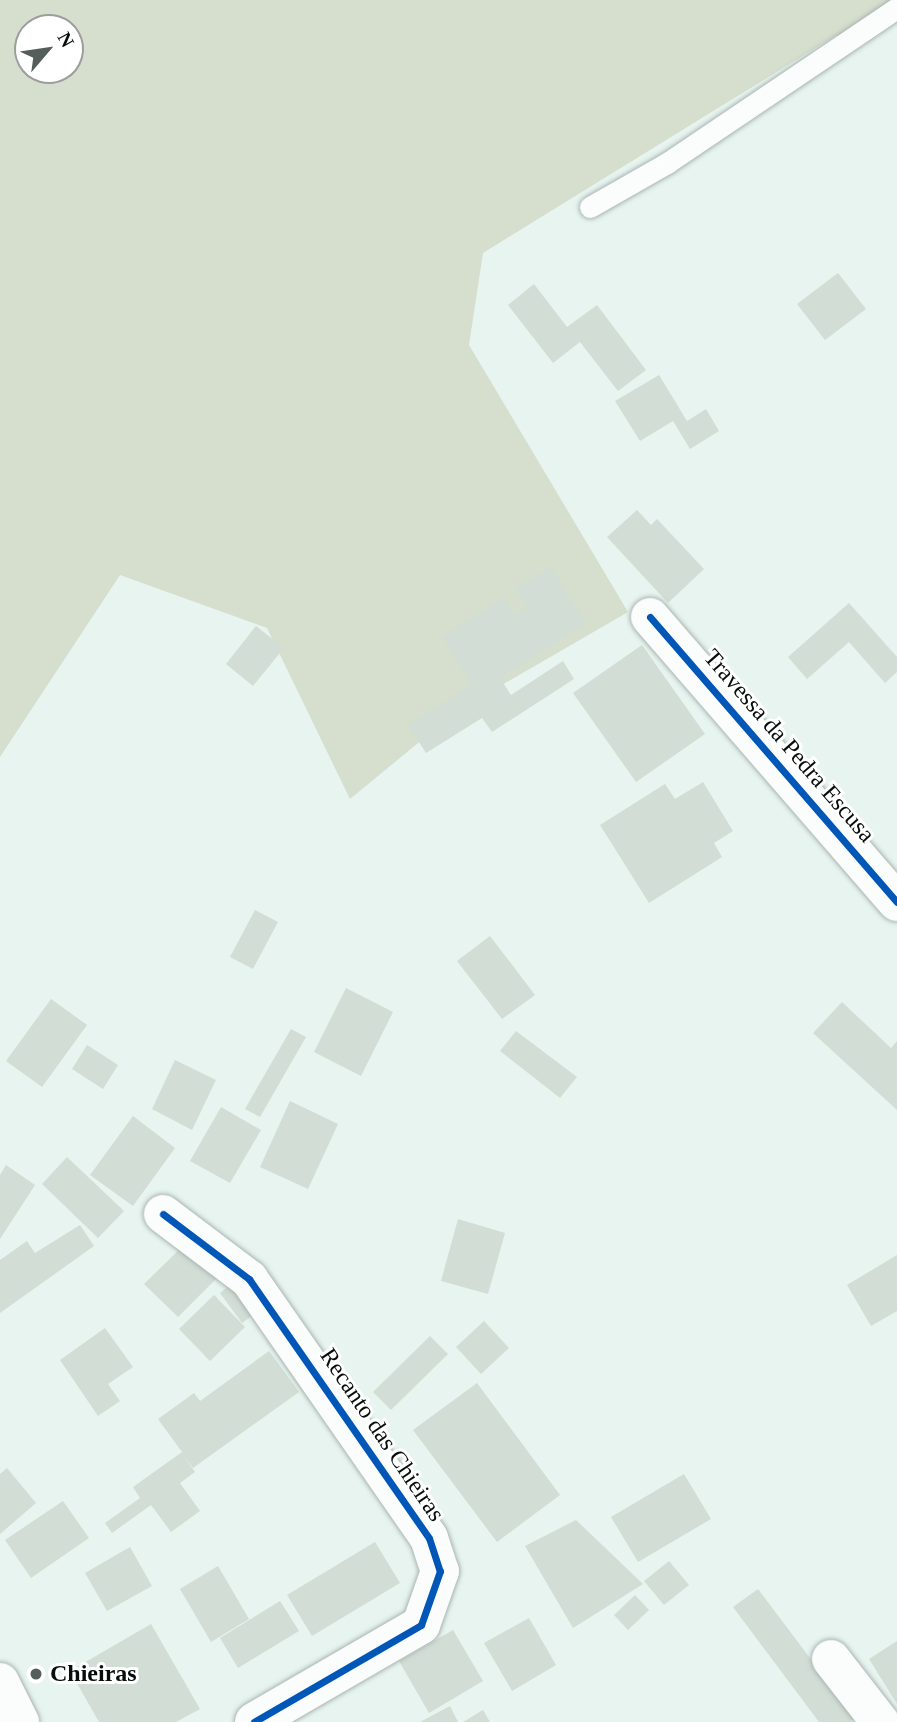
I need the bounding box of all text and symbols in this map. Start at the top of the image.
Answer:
north arrow [14,14,84,84]
text: N [54,28,79,51]
street label: Travessa da Pedra Escusa [697,644,881,848]
street label: Recanto das Chieiras [313,1343,451,1527]
place label: Chieiras [50,1660,137,1688]
marker: Chieiras [28,1666,44,1682]

